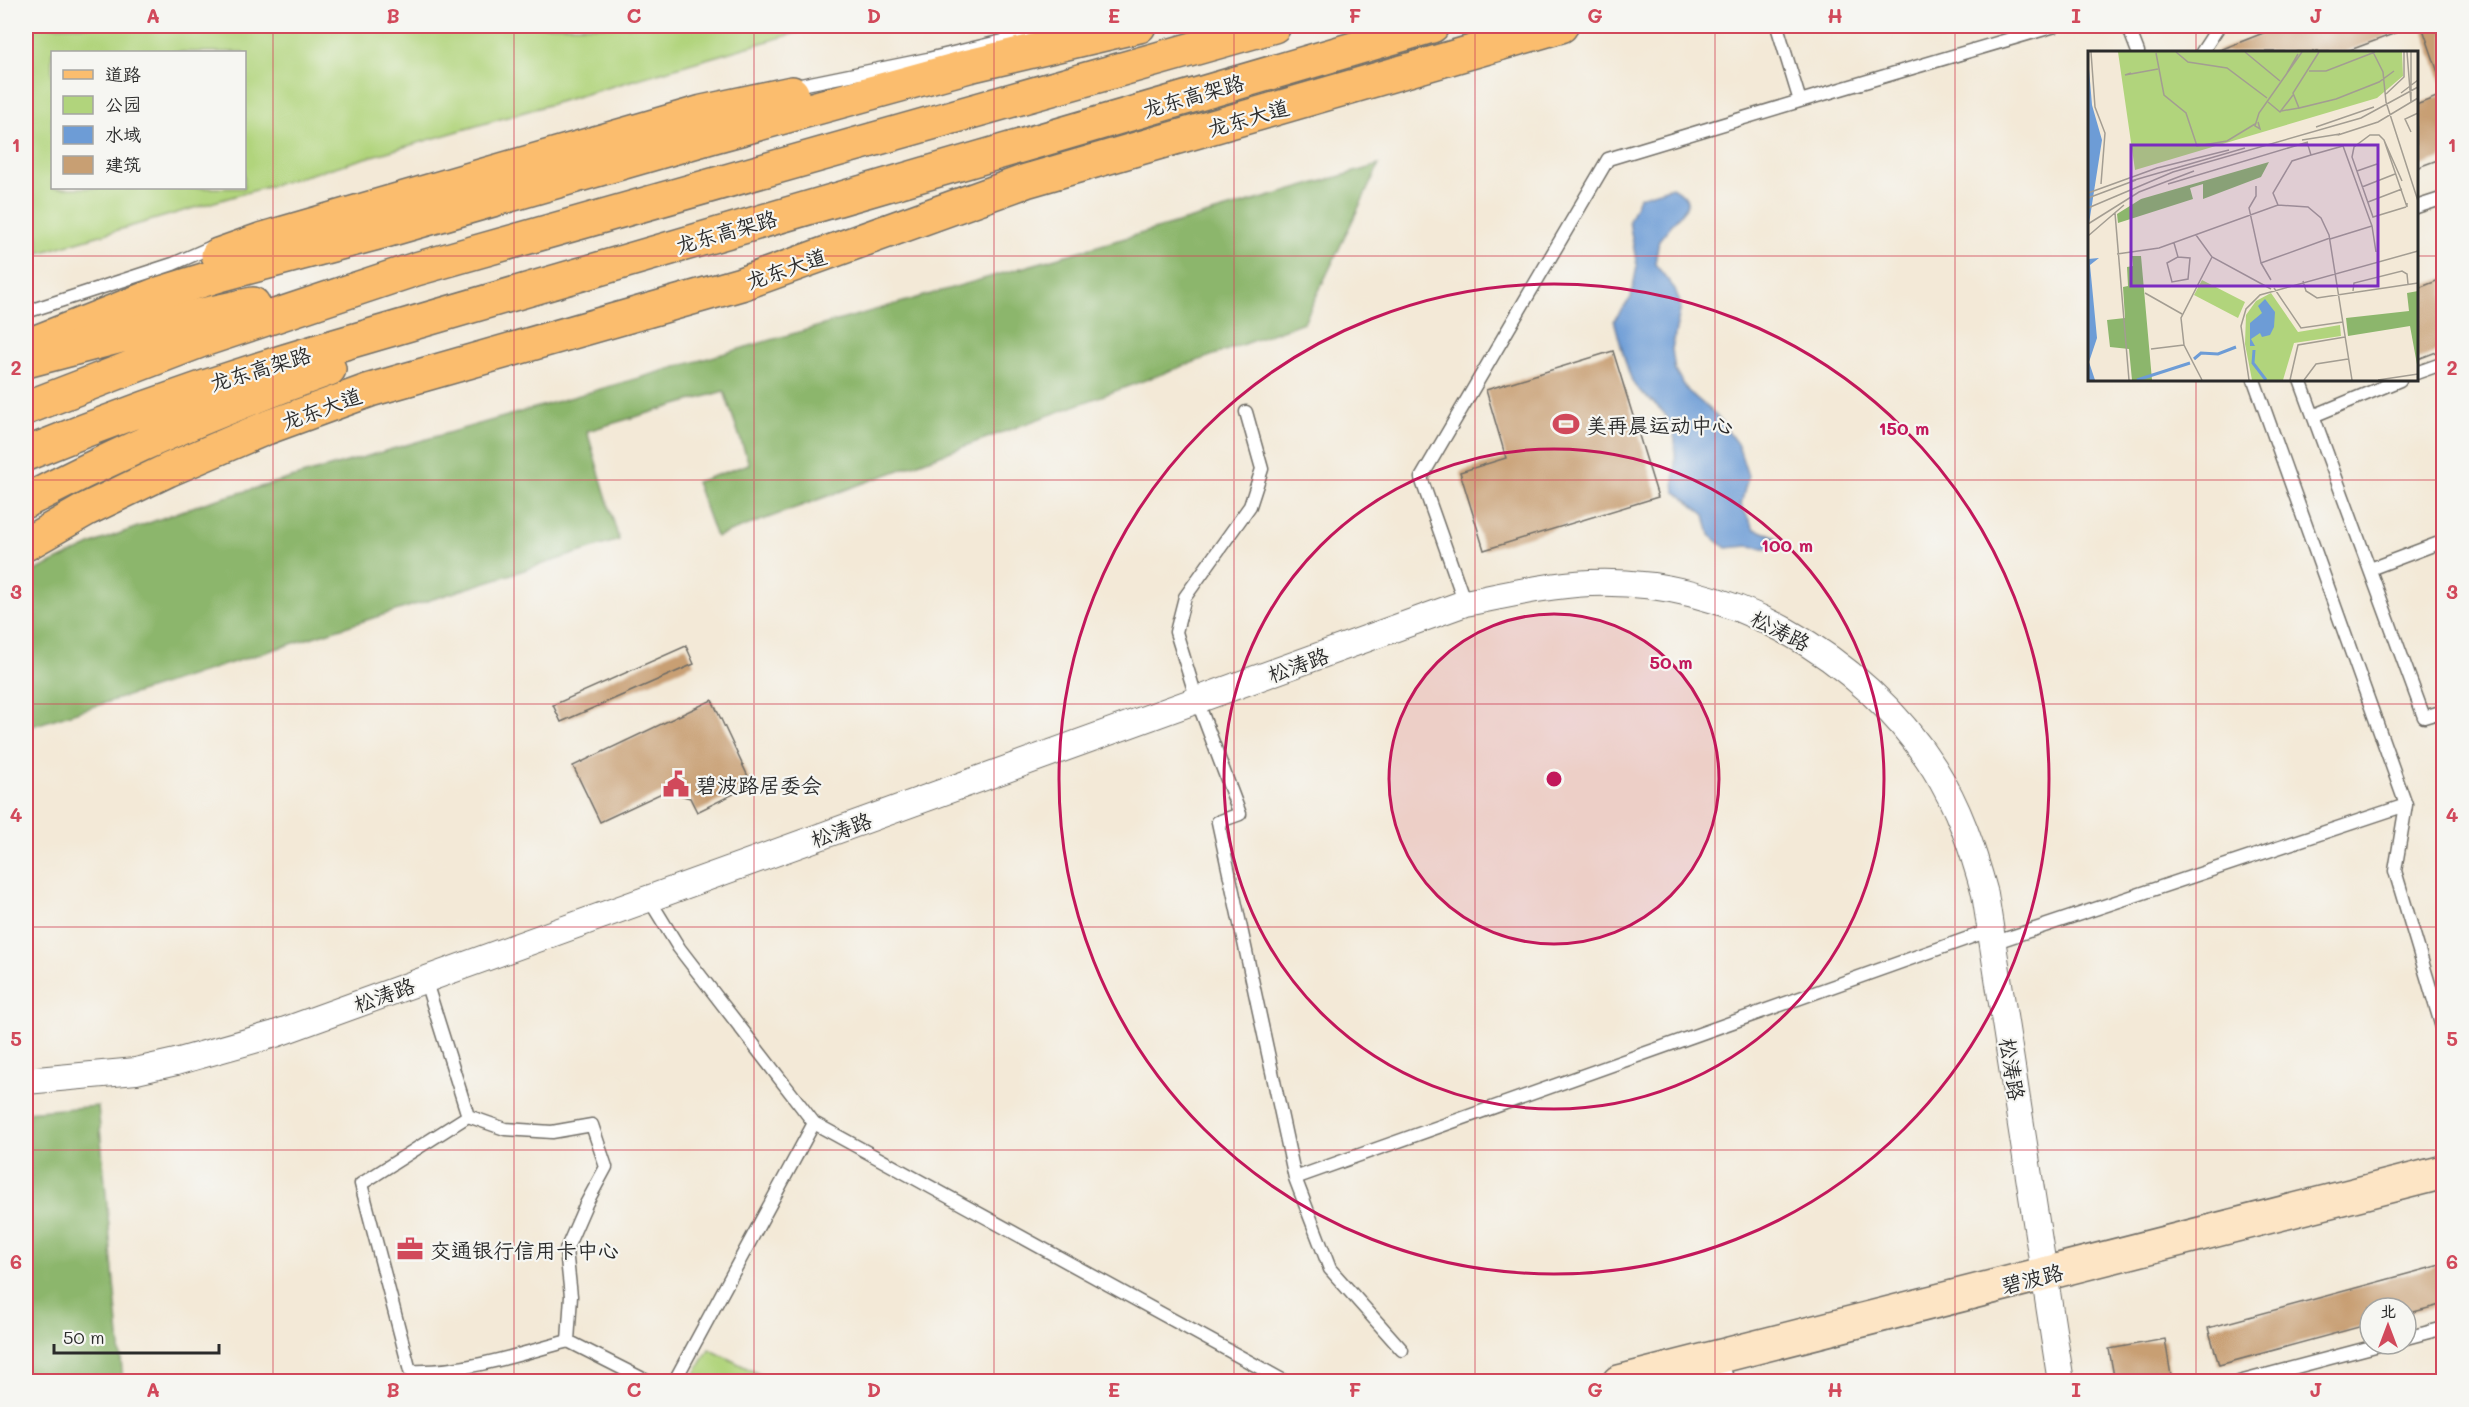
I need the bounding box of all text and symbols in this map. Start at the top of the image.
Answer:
text: A [146,2,160,28]
text: B [386,2,400,28]
text: C [627,2,642,28]
text: D [867,2,881,28]
text: E [1108,2,1120,28]
text: F [1349,2,1362,28]
text: G [1587,2,1603,28]
text: H [1827,2,1843,28]
text: I [2071,2,2081,28]
text: J [2309,2,2323,28]
legend [51,51,246,189]
inset map [2088,51,2418,381]
text: 道路 [105,62,141,86]
street label: 龙东高架路 [1139,68,1247,122]
text: 公园 [105,92,141,116]
street label: 龙东大道 [1204,92,1292,142]
text: 水域 [105,122,141,146]
text: 1 [12,131,20,157]
text: 1 [2448,131,2456,157]
text: 建筑 [105,152,141,176]
street label: 龙东高架路 [672,204,780,258]
street label: 龙东大道 [742,242,830,294]
street label: 龙东高架路 [206,340,314,396]
text: 2 [10,354,22,380]
text: 2 [2446,354,2458,380]
street label: 龙东大道 [277,381,365,435]
sports icon: 美再晨运动中心 [1551,409,1581,439]
place label: 美再晨运动中心 [1586,411,1733,438]
text: 150 m [1879,416,1929,440]
text: 100 m [1761,533,1813,557]
text: 3 [10,578,22,604]
text: 3 [2446,578,2458,604]
street label: 松涛路 [1747,604,1815,656]
street label: 松涛路 [1264,641,1332,687]
text: 50 m [1650,650,1692,674]
public building icon: 碧波路居委会 [661,769,691,799]
centre of rings [1544,769,1564,789]
place label: 碧波路居委会 [696,771,822,798]
text: 4 [10,801,23,827]
text: 4 [2446,801,2459,827]
street label: 松涛路 [807,806,875,852]
street label: 松涛路 [350,971,418,1017]
text: 5 [10,1025,22,1051]
text: 5 [2446,1025,2458,1051]
street label: 松涛路 [1995,1036,2031,1102]
office icon: 交通银行信用卡中心 [395,1234,425,1264]
place label: 交通银行信用卡中心 [430,1236,619,1263]
text: 6 [10,1248,22,1274]
text: 6 [2446,1248,2458,1274]
street label: 碧波路 [1998,1257,2066,1299]
north arrow [2358,1296,2418,1356]
text: 北 [2380,1300,2396,1321]
scale bar [54,1317,219,1355]
text: 50 m [63,1325,105,1349]
text: A [146,1376,160,1402]
text: B [386,1376,400,1402]
text: C [627,1376,642,1402]
text: D [867,1376,881,1402]
text: E [1108,1376,1120,1402]
text: F [1349,1376,1362,1402]
text: G [1587,1376,1603,1402]
text: H [1827,1376,1843,1402]
text: I [2071,1376,2081,1402]
text: J [2309,1376,2323,1402]

